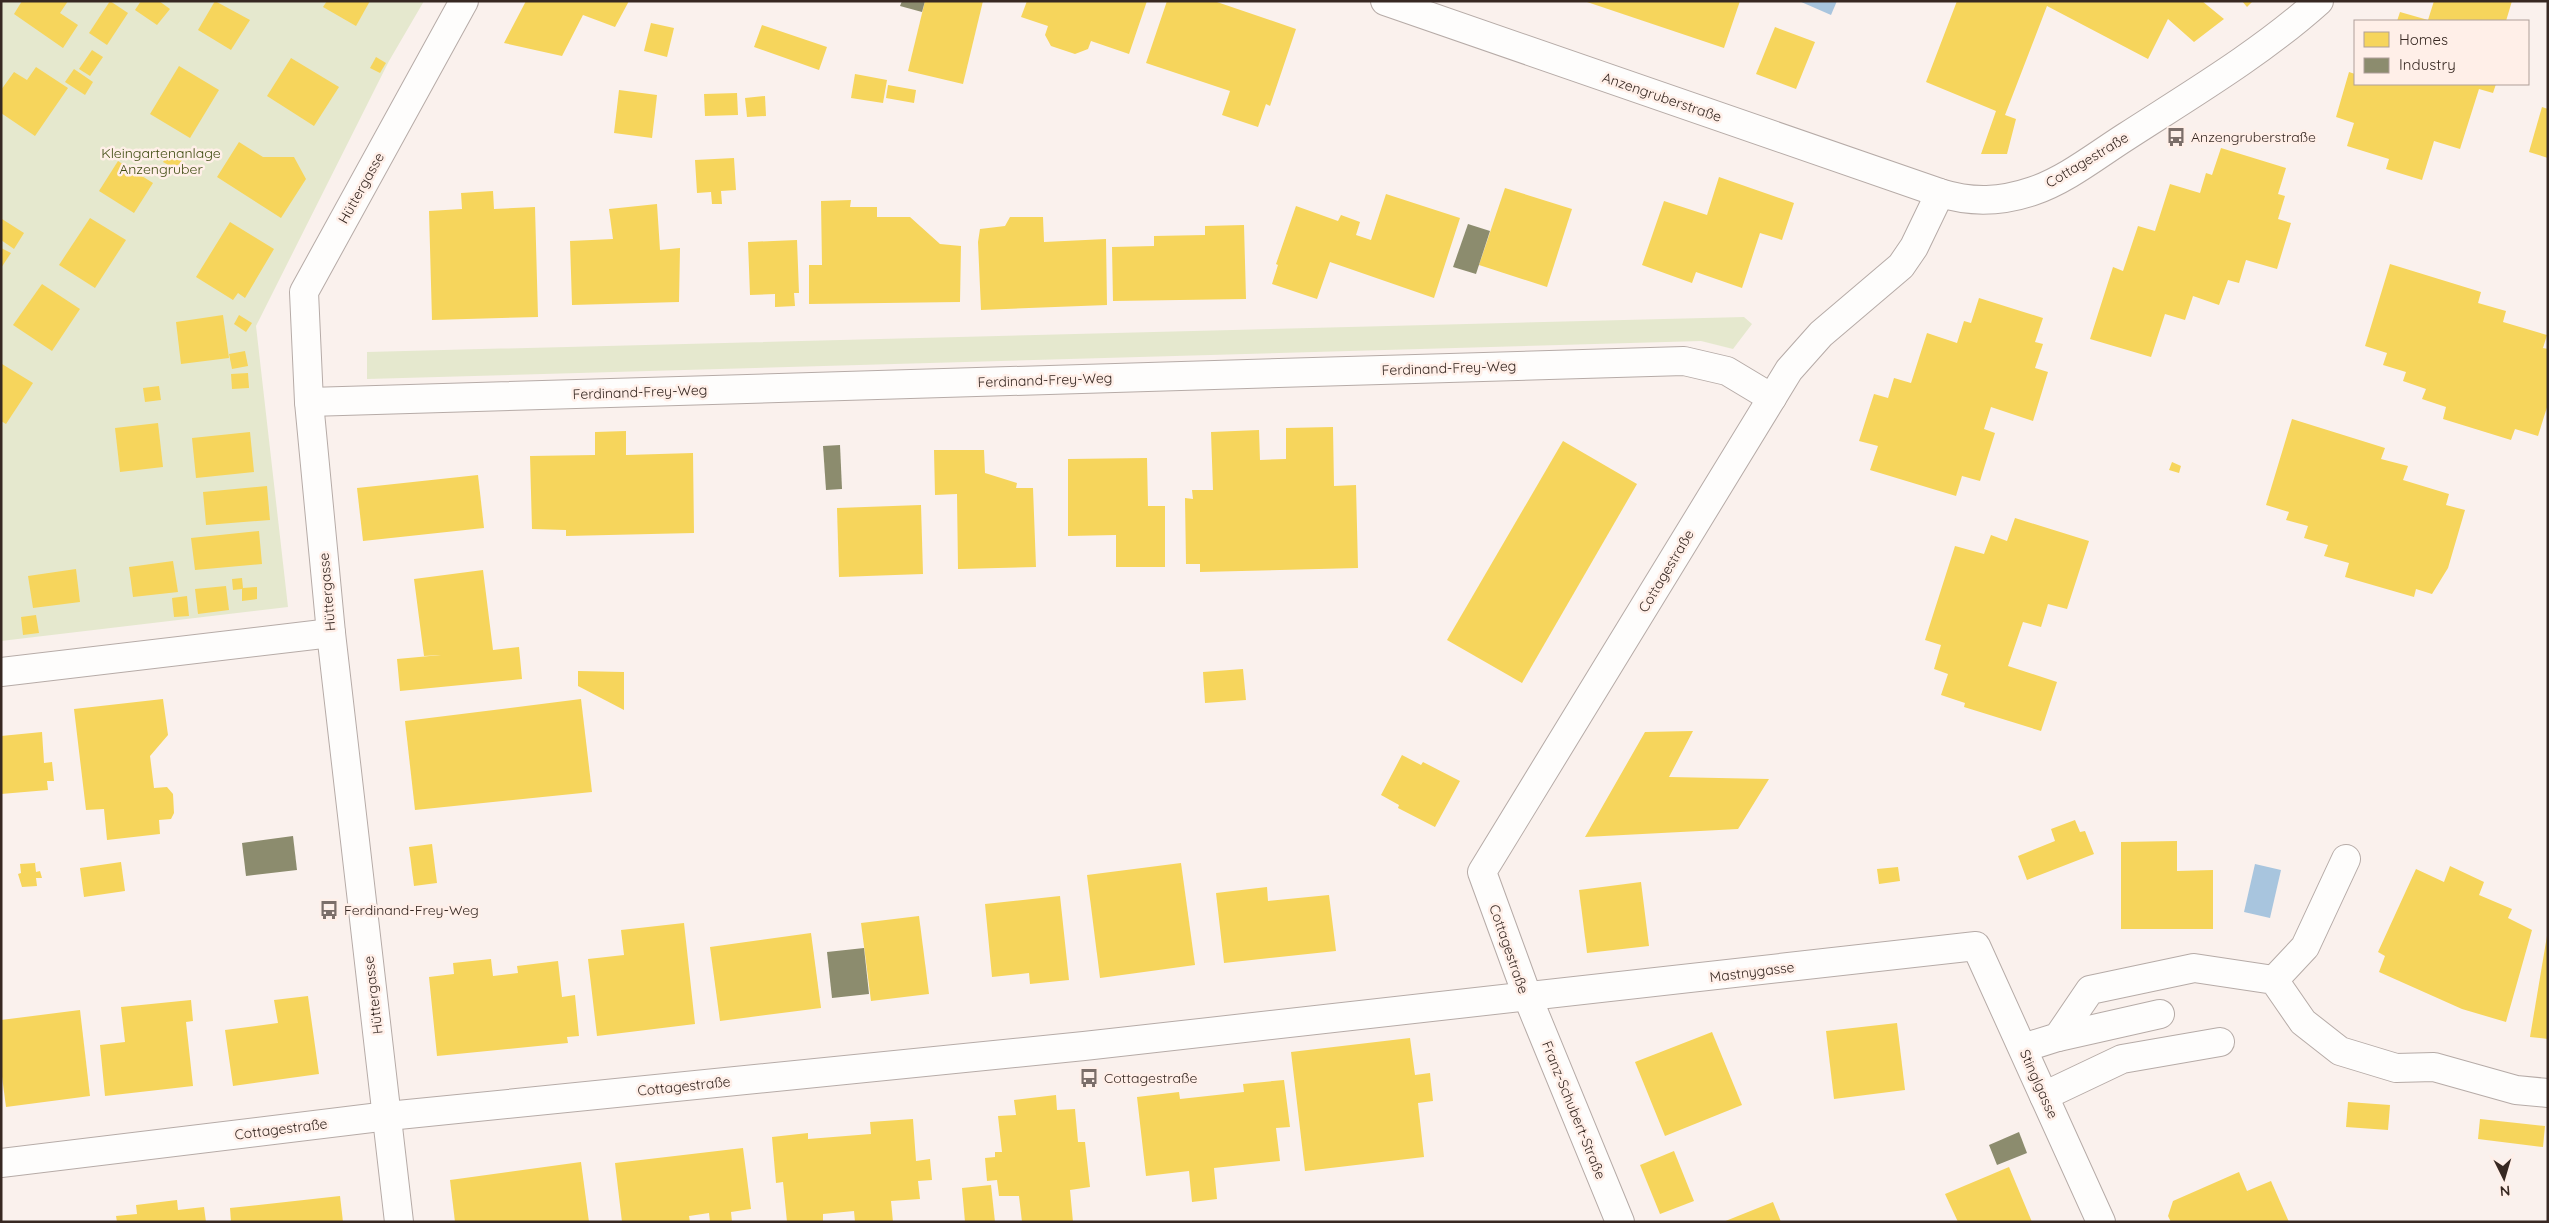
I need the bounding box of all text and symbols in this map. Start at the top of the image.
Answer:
legend [2354,20,2529,85]
text: Homes [2399,30,2448,49]
text: Industry [2399,55,2456,74]
street label: Anzengruberstraße [1600,68,1724,126]
bus stop icon: Anzengruberstraße [2165,126,2187,148]
street label: Cottagestraße [2042,128,2132,192]
place label: Anzengruberstraße [2191,128,2316,146]
park label: Kleingartenanlage Anzengruber [101,144,221,178]
street label: Hüttergasse [334,149,388,227]
street label: Ferdinand-Frey-Weg [1381,357,1517,379]
street label: Ferdinand-Frey-Weg [977,369,1113,391]
street label: Ferdinand-Frey-Weg [572,381,708,403]
street label: Cottagestraße [1634,526,1698,616]
street label: Hüttergasse [315,552,339,632]
bus stop icon: Ferdinand-Frey-Weg [318,899,340,921]
place label: Ferdinand-Frey-Weg [344,901,479,919]
street label: Cottagestraße [1485,902,1533,996]
street label: Hüttergasse [359,955,387,1035]
street label: Mastnygasse [1709,958,1796,986]
street label: Franz-Schubert-Straße [1538,1038,1610,1182]
street label: Stinglgasse [2016,1047,2062,1121]
bus stop icon: Cottagestraße [1078,1067,1100,1089]
place label: Cottagestraße [1104,1069,1197,1087]
street label: Cottagestraße [637,1072,731,1100]
street label: Cottagestraße [234,1114,329,1144]
north arrow [2479,1153,2529,1203]
text: N [2499,1182,2511,1200]

